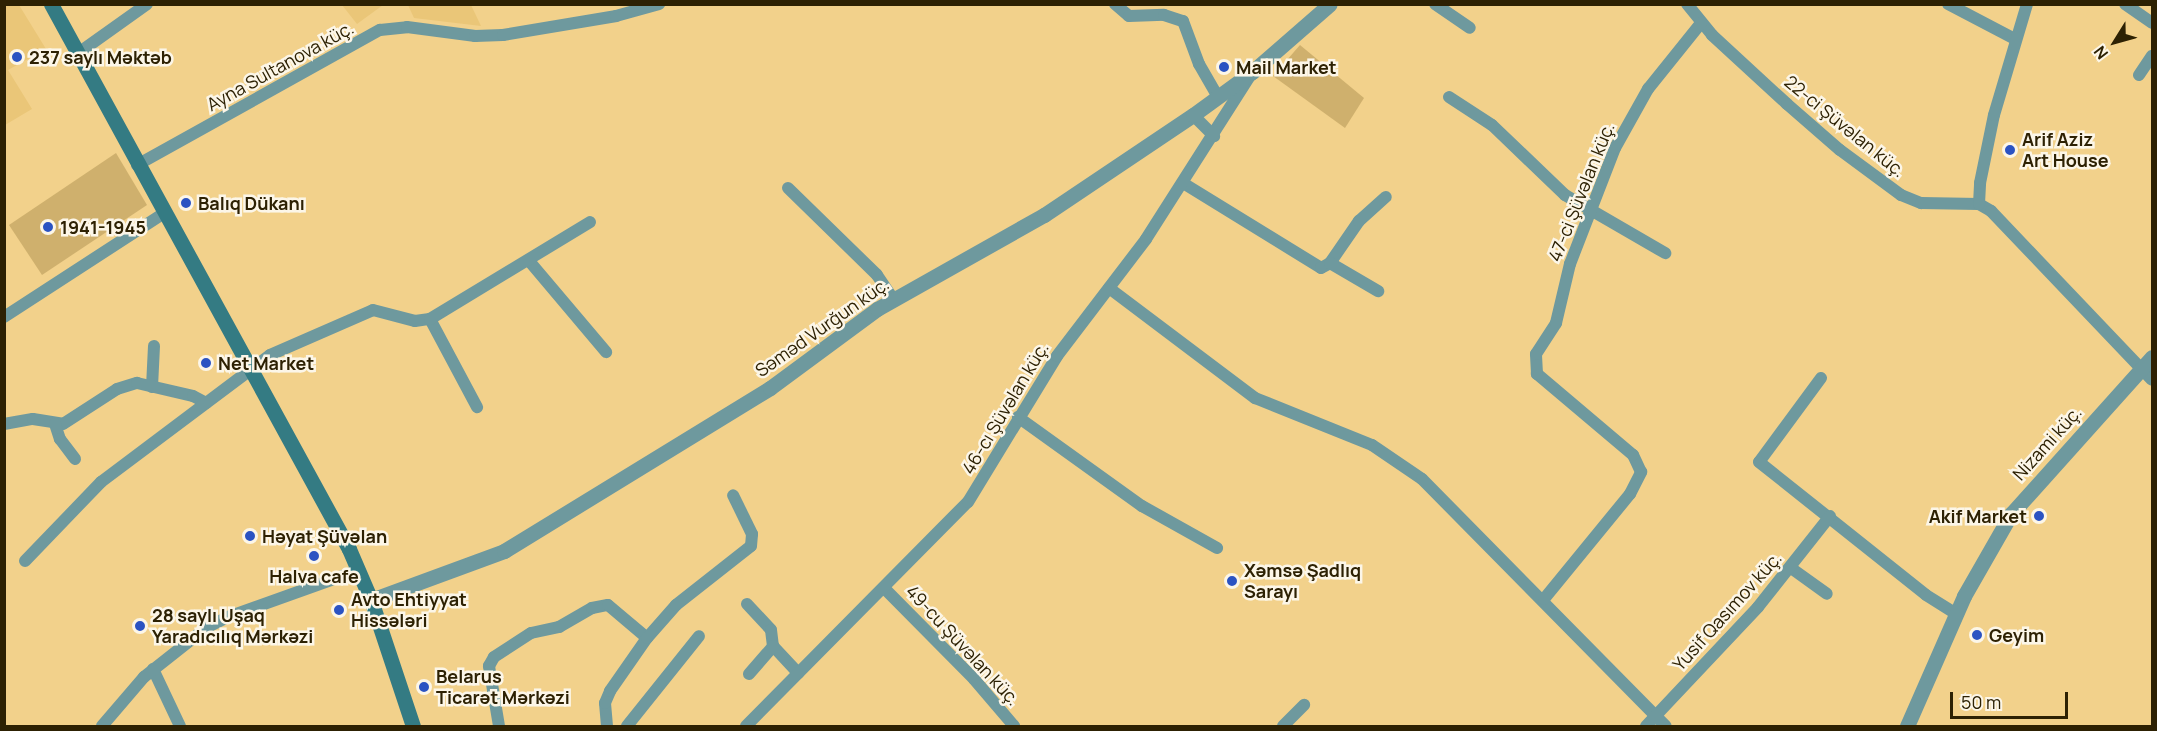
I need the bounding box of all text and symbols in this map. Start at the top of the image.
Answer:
north arrow [2085,12,2145,72]
street label: Ayna Sultanova küç. [203,17,357,115]
text: N [2088,42,2113,64]
place label: 237 saylı Məktəb [29,46,172,68]
marker: 237 saylı Məktəb [10,50,24,64]
place label: Mail Market [1236,56,1337,78]
marker: Mail Market [1217,60,1231,74]
street label: 22-ci Şüvəlan küç. [1780,71,1910,181]
street label: 47-ci Şüvəlan küç. [1543,119,1619,265]
place label: Arif Aziz Art House [2022,129,2109,172]
marker: Arif Aziz Art House [2003,143,2017,157]
place label: Balıq Dükanı [198,192,305,214]
marker: Balıq Dükanı [179,196,193,210]
place label: 1941-1945 [60,216,146,238]
marker: 1941-1945 [41,220,55,234]
street label: Səməd Vurğun küç. [751,273,893,381]
street label: 46-cı Şüvəlan küç. [957,338,1053,478]
place label: Net Market [218,352,314,374]
marker: Net Market [199,356,213,370]
street label: Nizami küç. [2008,401,2086,485]
place label: Akif Market [1929,505,2027,527]
marker: Akif Market [2032,509,2046,523]
place label: Həyat Şüvəlan [262,525,387,547]
marker: Həyat Şüvəlan [243,529,257,543]
street label: Yusif Qasımov küç. [1668,547,1786,675]
marker: Halva cafe [307,549,321,563]
place label: Xəmsə Şadlıq Sarayı [1244,560,1361,602]
place label: Halva cafe [269,565,359,587]
marker: Xəmsə Şadlıq Sarayı [1225,574,1239,588]
street label: 49-cu Şüvəlan küç. [902,580,1024,710]
place label: Avto Ehtiyyat Hissələri [351,589,467,632]
marker: Avto Ehtiyyat Hissələri [332,603,346,617]
place label: 28 saylı Uşaq Yaradıcılıq Mərkəzi [152,605,313,648]
marker: 28 saylı Uşaq Yaradıcılıq Mərkəzi [133,619,147,633]
place label: Geyim [1989,624,2044,646]
marker: Geyim [1970,628,1984,642]
place label: Belarus Ticarət Mərkəzi [436,666,570,708]
marker: Belarus Ticarət Mərkəzi [417,680,431,694]
scale bar [1953,680,2072,718]
text: 50 m [1961,690,2001,714]

